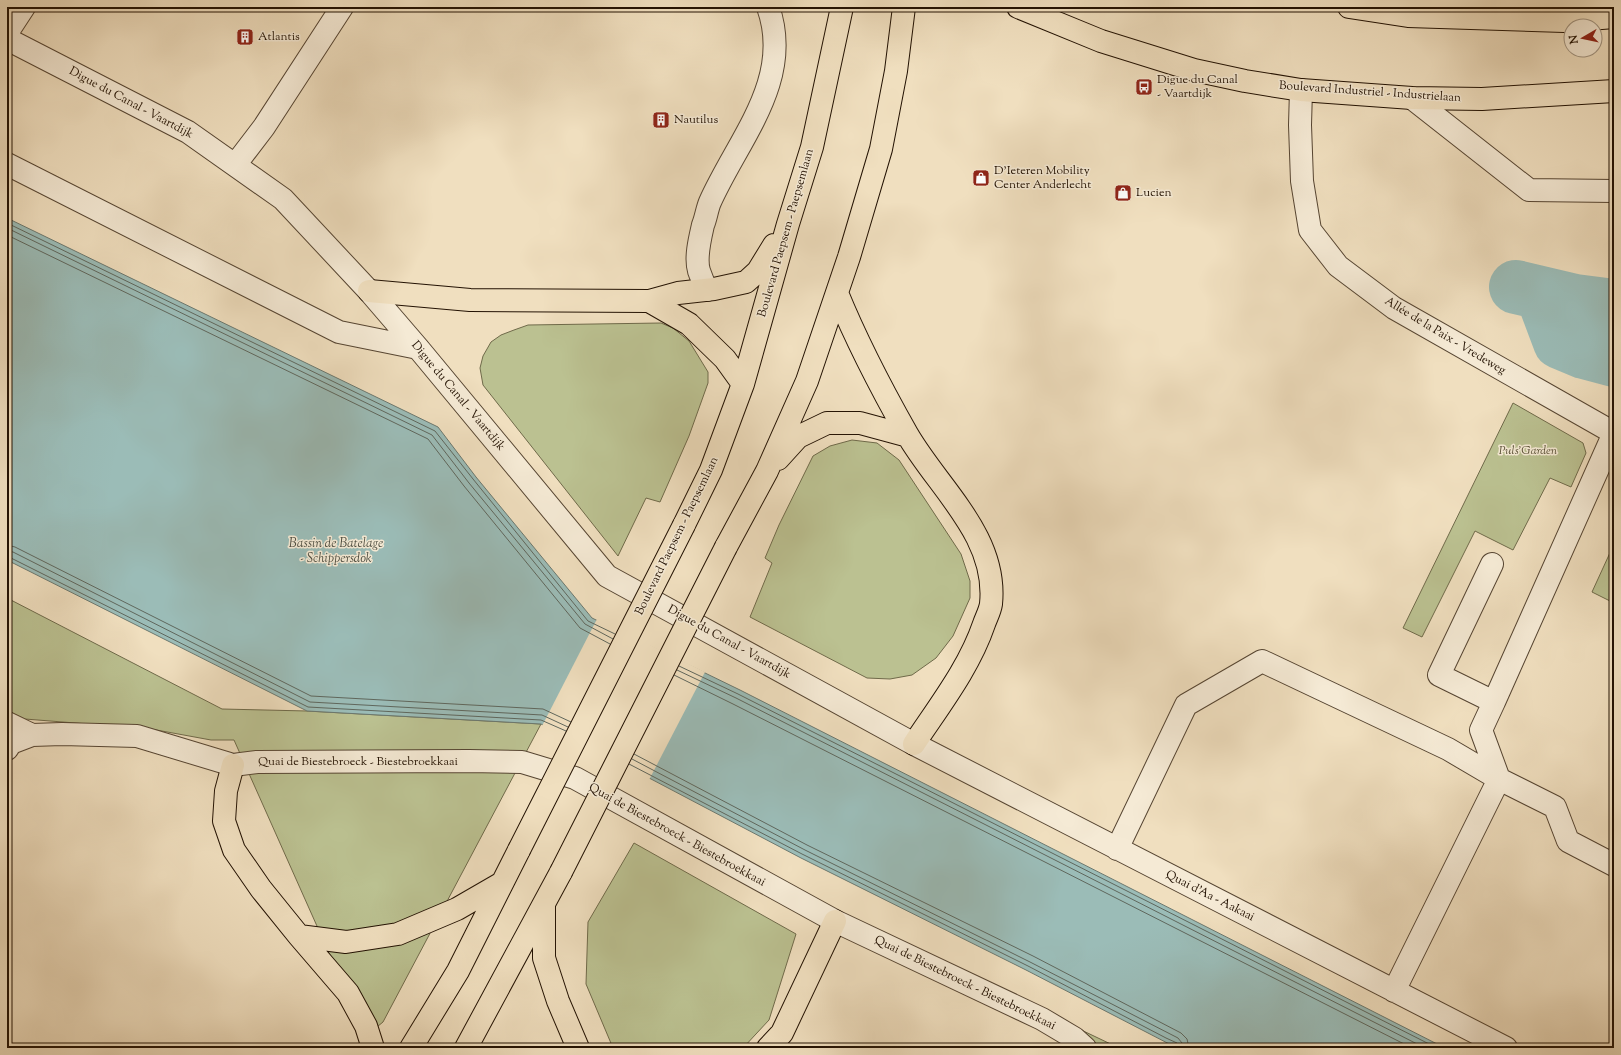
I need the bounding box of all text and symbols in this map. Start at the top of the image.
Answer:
north arrow [1563,18,1603,58]
building icon: Atlantis [235,27,255,47]
place label: Atlantis [258,28,300,46]
text: N [1565,34,1583,46]
street label: Digue du Canal - Vaartdijk [66,63,197,144]
place label: Digue du Canal - Vaartdijk [1157,71,1239,103]
bus stop icon: Digue du Canal - Vaartdijk [1134,77,1154,97]
street label: Boulevard Industriel - Industrielaan [1278,77,1462,107]
building icon: Nautilus [651,110,671,130]
place label: Nautilus [674,111,718,129]
street label: Boulevard Paepsem - Paepsemlaan [753,147,819,319]
place label: D'Ieteren Mobility Center Anderlecht [994,162,1091,194]
shop icon: D'Ieteren Mobility Center Anderlecht [971,168,991,188]
shop icon: Lucien [1113,183,1133,203]
place label: Lucien [1136,184,1172,202]
street label: Allée de la Paix - Vredeweg [1381,293,1509,380]
street label: Digue du Canal - Vaartdijk [407,337,510,455]
park label: Puls'Garden [1499,442,1558,460]
street label: Boulevard Paepsem - Paepsemlaan [631,454,723,618]
water label: Bassin de Batelage - Schippersdok [289,535,383,568]
street label: Digue du Canal - Vaartdijk [664,601,794,684]
street label: Quai de Biestebroeck - Biestebroekkaai [258,753,459,771]
street label: Quai de Biestebroeck - Biestebroekkaai [585,779,769,892]
street label: Quai d'Aa - Aakaai [1162,866,1258,926]
street label: Quai de Biestebroeck - Biestebroekkaai [871,931,1059,1035]

